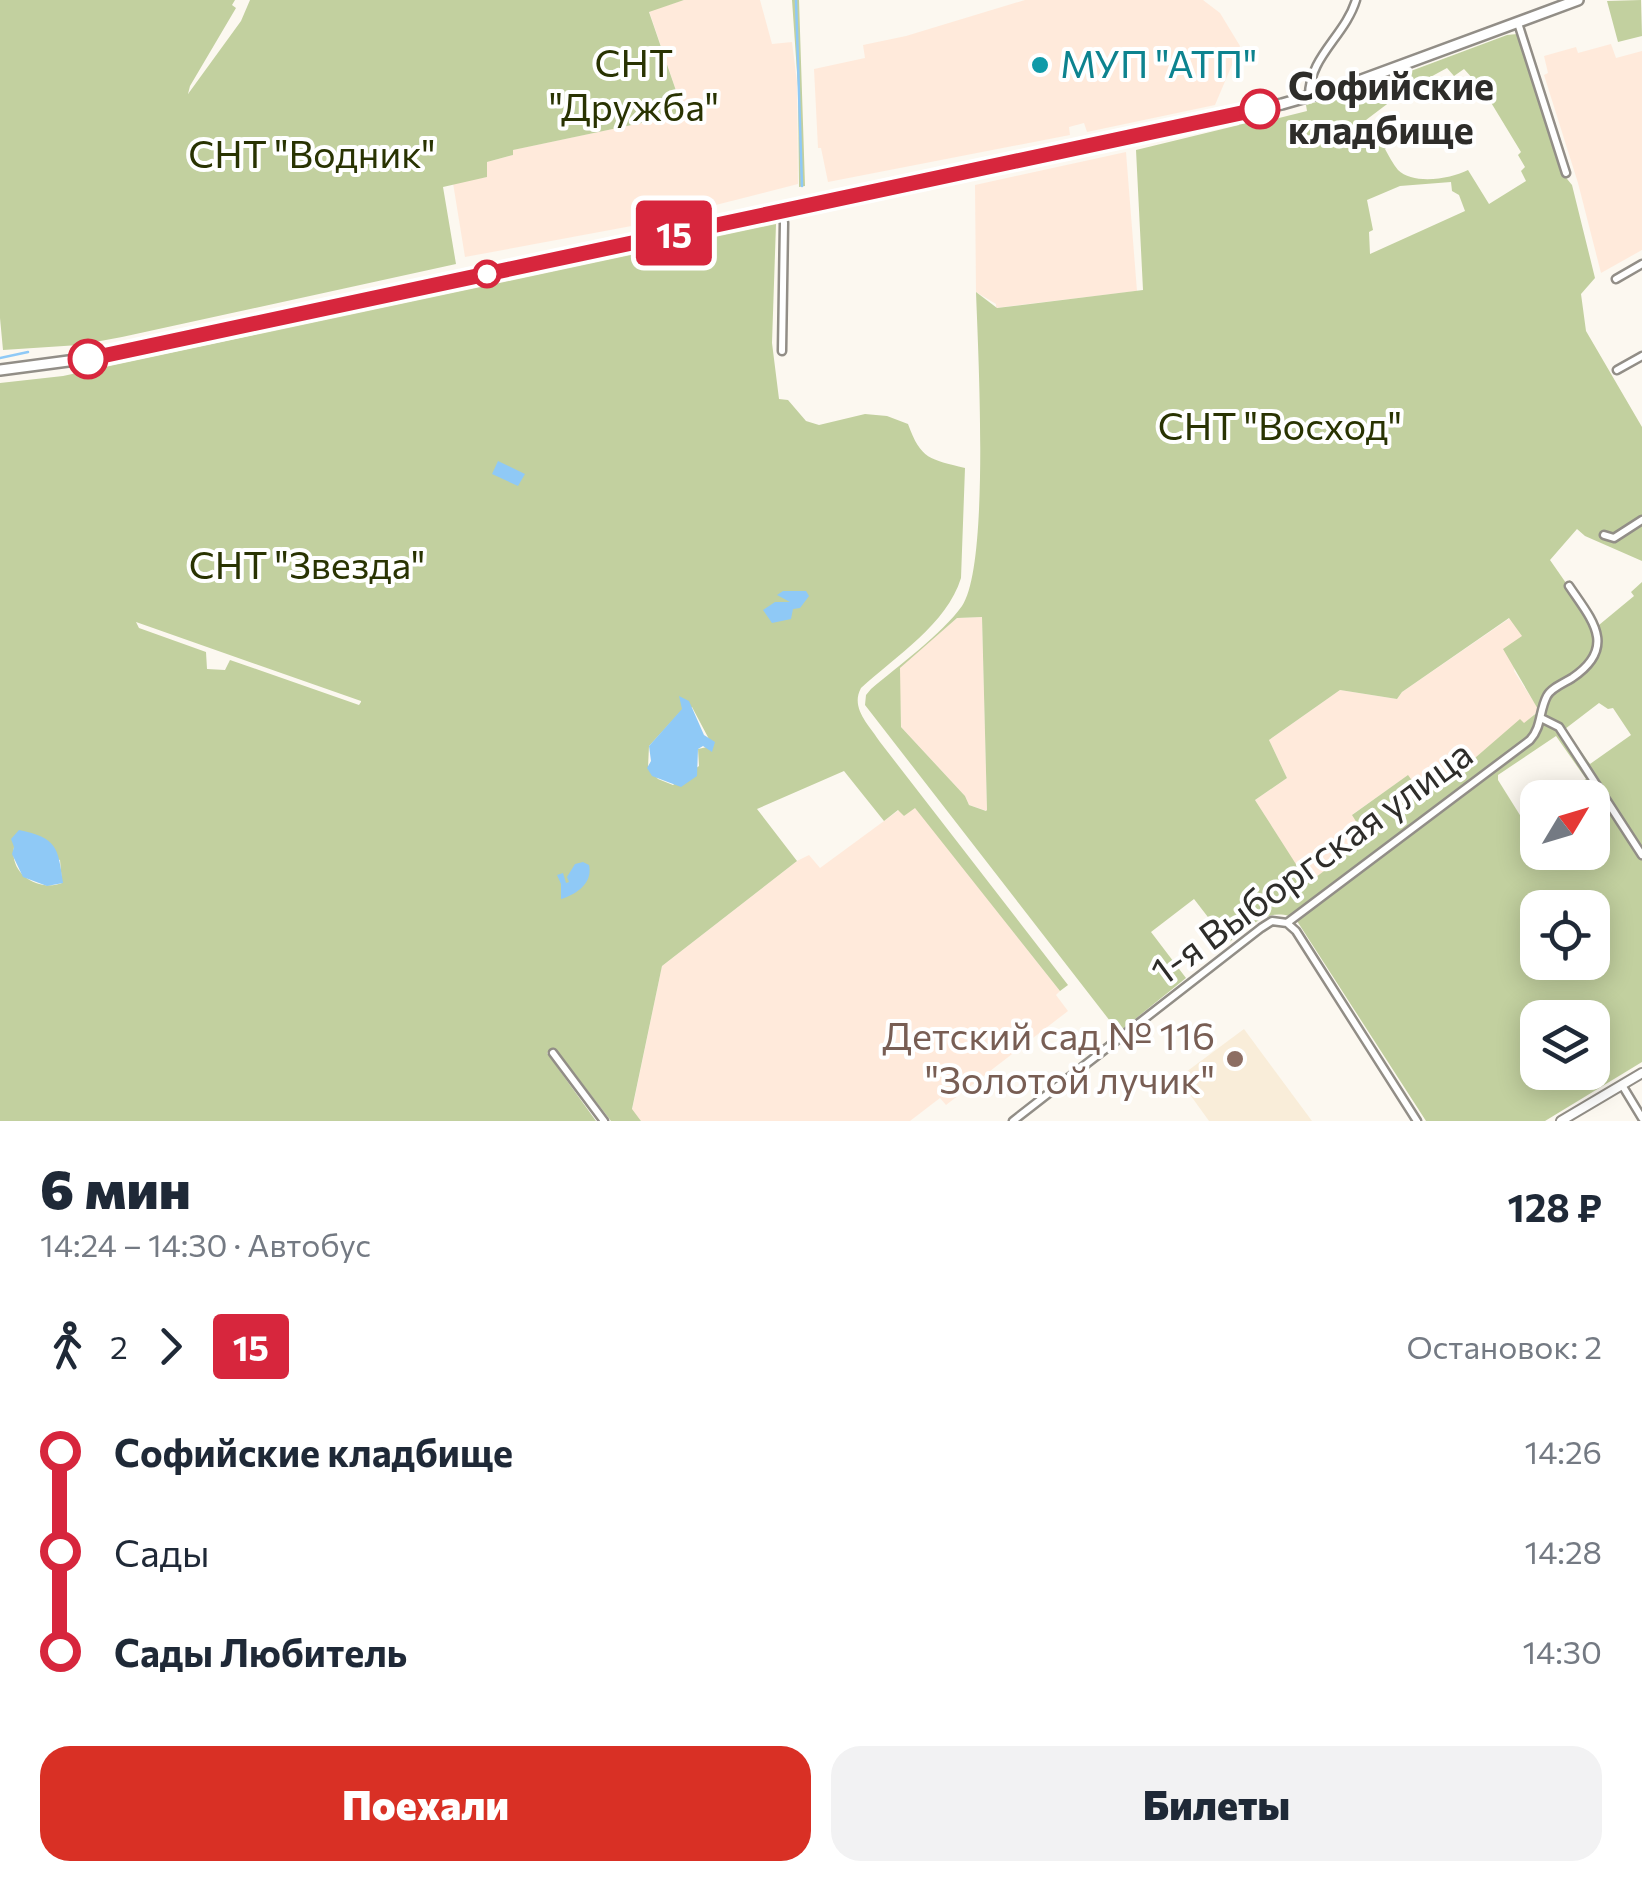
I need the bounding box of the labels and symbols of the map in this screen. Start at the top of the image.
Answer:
park label: СНТ "Дружба" [549,38,719,129]
place label: МУП "АТП" [1060,39,1257,86]
marker: МУП "АТП" [1029,54,1051,76]
place label: Софийские кладбище [1288,61,1494,152]
marker: Софийские кладбище [1241,90,1279,128]
park label: СНТ "Водник" [188,129,436,176]
line badge: 15 [629,200,719,266]
unlabelled marker [474,261,500,287]
unlabelled marker [69,340,107,378]
park label: СНТ "Восход" [1158,401,1402,448]
park label: СНТ "Звезда" [189,540,425,587]
street label: 1-я Выборгская улица [1141,729,1480,993]
north arrow [1520,780,1610,870]
place label: Детский сад № 116 "Золотой лучик" [882,1011,1215,1102]
marker: Детский сад № 116 "Золотой лучик" [1224,1048,1246,1070]

